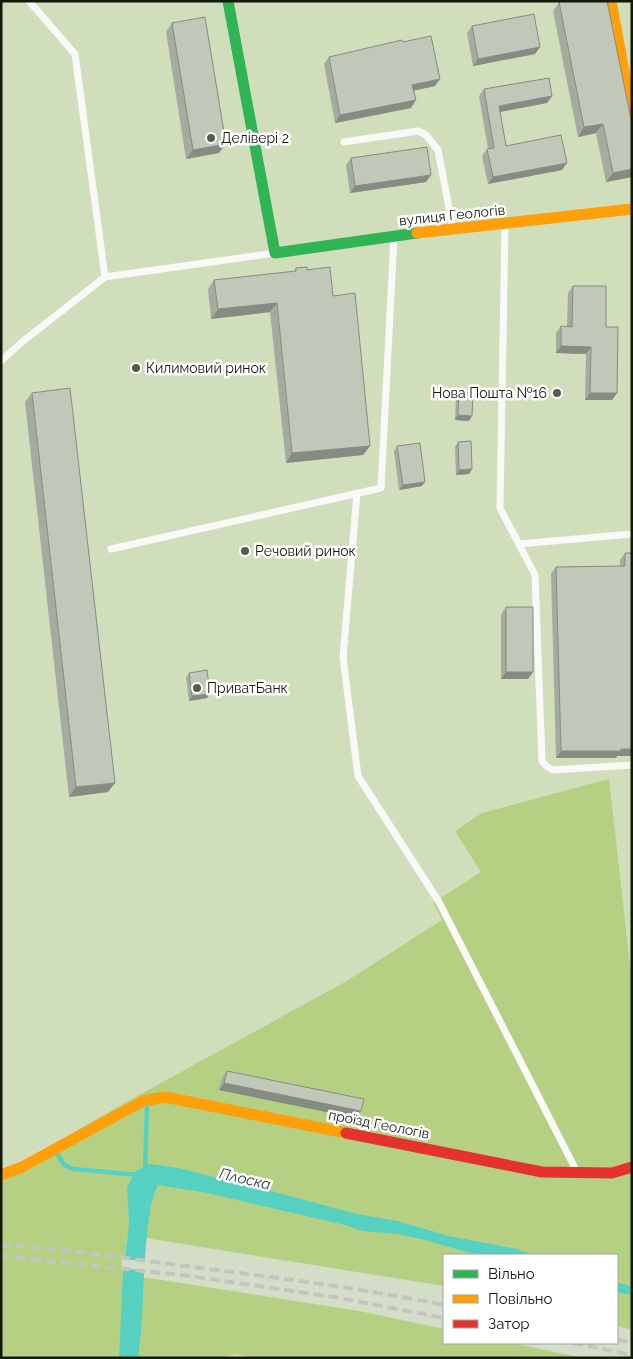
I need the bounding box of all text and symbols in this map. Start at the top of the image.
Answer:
place label: Делівері 2 [221,130,289,146]
marker: Делівері 2 [205,132,217,144]
street label: вулиця Геологів [398,201,506,229]
place label: Килимовий ринок [146,360,266,376]
marker: Килимовий ринок [130,362,142,374]
place label: Нова Пошта №16 [432,385,547,401]
marker: Нова Пошта №16 [551,387,563,399]
place label: Речовий ринок [255,543,356,559]
marker: Речовий ринок [239,545,251,557]
place label: ПриватБанк [207,680,288,696]
marker: ПриватБанк [191,682,203,694]
street label: проїзд Геологів [327,1106,431,1142]
water label: Плоска [218,1164,272,1194]
legend [443,1254,618,1344]
text: Вільно [488,1265,535,1283]
text: Повільно [488,1290,553,1308]
text: Затор [488,1315,530,1333]

